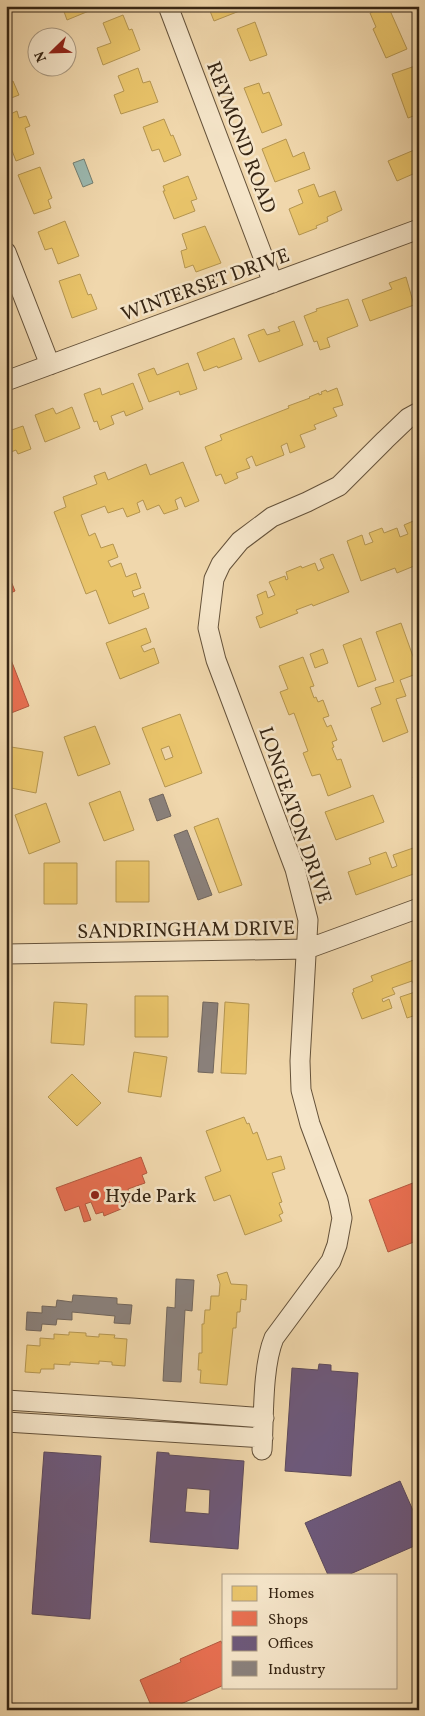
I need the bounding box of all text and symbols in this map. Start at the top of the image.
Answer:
north arrow [28,28,78,78]
text: N [31,48,52,65]
street label: REYMOND ROAD [198,58,282,218]
street label: WINTERSET DRIVE [117,242,294,329]
street label: LONGEATON DRIVE [251,723,338,908]
street label: SANDRINGHAM DRIVE [77,915,295,947]
place label: Hyde Park [105,1183,196,1211]
marker: Hyde Park [89,1189,101,1201]
legend [222,1574,398,1688]
text: Homes [268,1584,314,1605]
text: Shops [268,1610,308,1631]
text: Offices [268,1634,313,1655]
text: Industry [268,1660,325,1681]

